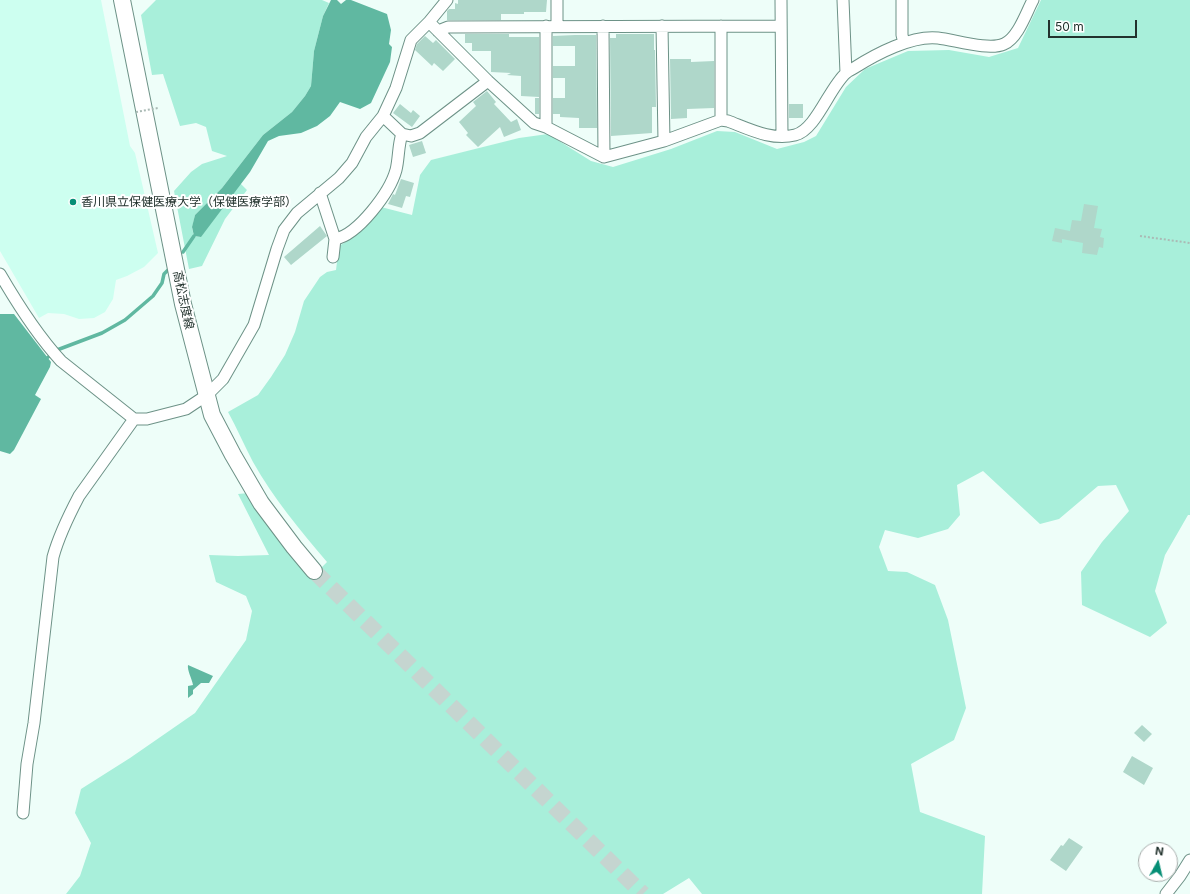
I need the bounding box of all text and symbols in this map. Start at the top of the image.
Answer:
scale bar [1050,12,1139,38]
text: 50 m [1055,19,1084,34]
place label: 香川県立保健医療大学（保健医療学部） [81,195,297,209]
marker: 香川県立保健医療大学（保健医療学部） [68,197,78,207]
street label: 高松志度線 [170,269,196,331]
north arrow [1138,842,1178,882]
text: N [1154,844,1165,859]

